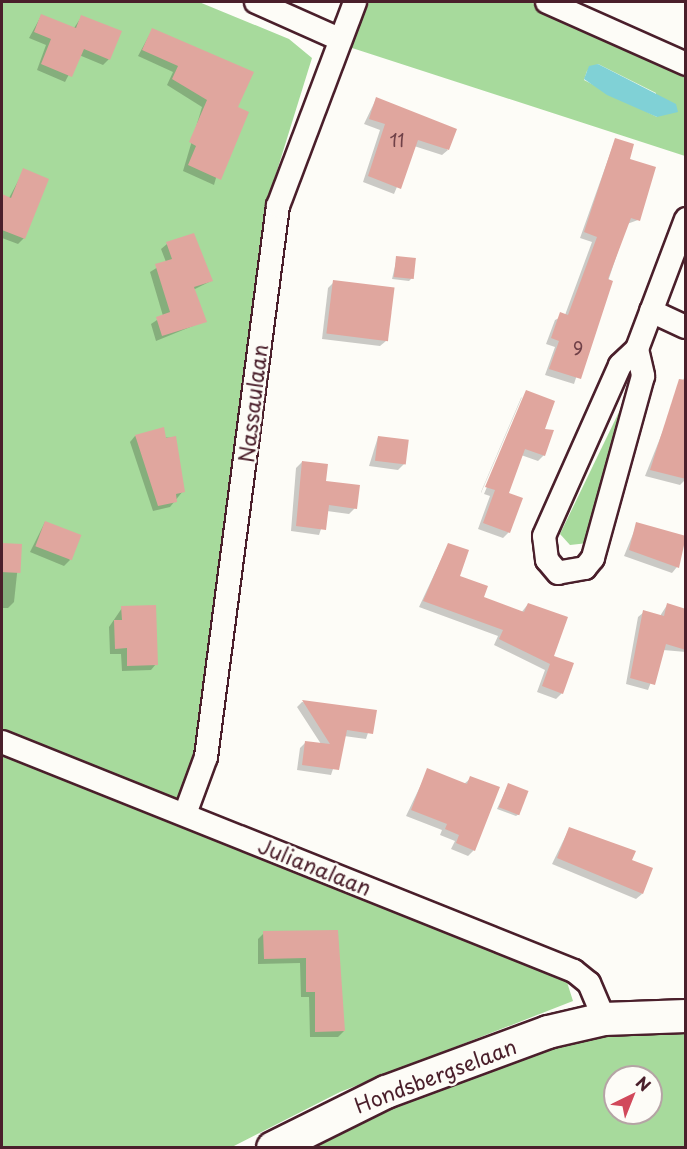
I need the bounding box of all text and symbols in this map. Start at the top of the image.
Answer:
house number: 11 [389,129,405,151]
house number: 9 [573,337,583,359]
street label: Nassaulaan [232,342,272,464]
street label: Julianalaan [255,832,375,900]
street label: Hondsbergselaan [350,1033,520,1117]
north arrow [603,1065,663,1125]
text: N [631,1070,657,1096]

